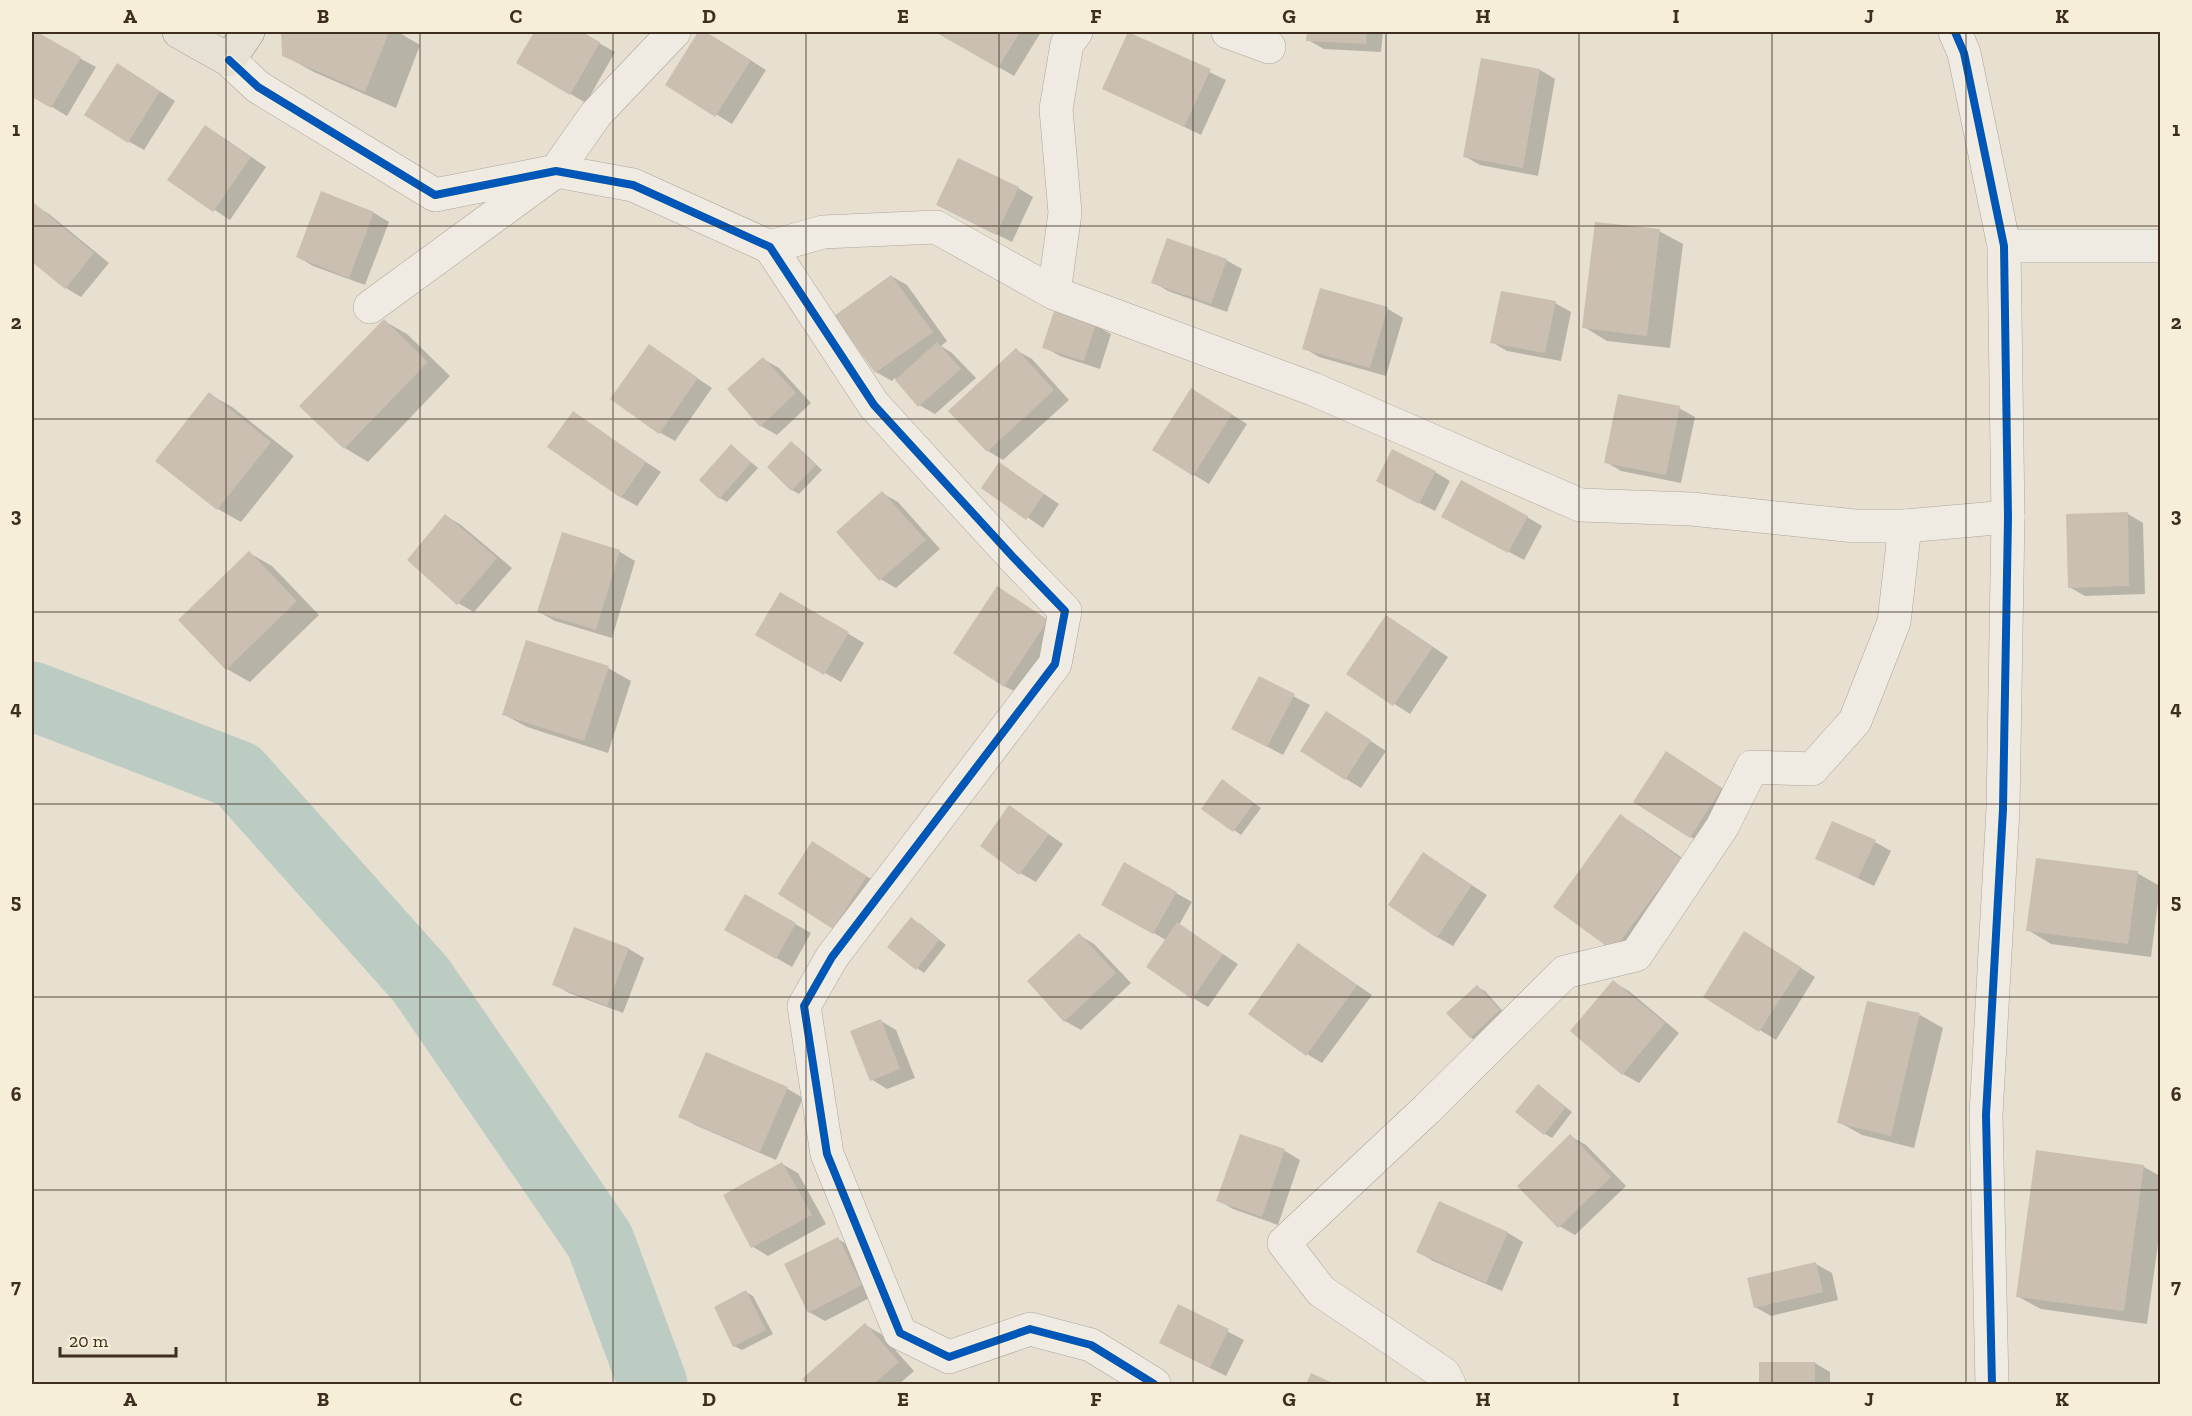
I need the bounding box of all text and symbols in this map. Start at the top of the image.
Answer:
text: A [123,4,137,28]
text: B [317,4,329,28]
text: C [510,4,523,28]
text: D [702,4,716,28]
text: E [897,4,909,28]
text: F [1090,4,1102,28]
text: G [1282,4,1296,28]
text: H [1475,4,1491,28]
text: I [1672,4,1680,28]
text: J [1864,4,1874,28]
text: K [2055,4,2069,28]
text: 1 [12,117,20,141]
text: 1 [2172,117,2180,141]
text: 2 [11,310,22,334]
text: 2 [2171,310,2182,334]
text: 3 [11,503,22,527]
text: 3 [2171,503,2182,527]
text: 4 [10,696,22,720]
text: 4 [2170,696,2182,720]
text: 5 [11,889,21,913]
text: 5 [2171,889,2181,913]
text: 6 [11,1082,22,1106]
text: 6 [2171,1082,2182,1106]
text: 7 [11,1274,21,1298]
text: 7 [2171,1274,2181,1298]
scale bar [60,1320,176,1358]
text: 20 m [69,1330,109,1352]
text: A [123,1387,137,1411]
text: B [317,1387,329,1411]
text: C [510,1387,523,1411]
text: D [702,1387,716,1411]
text: E [897,1387,909,1411]
text: F [1090,1387,1102,1411]
text: G [1282,1387,1296,1411]
text: H [1475,1387,1491,1411]
text: I [1672,1387,1680,1411]
text: J [1864,1387,1874,1411]
text: K [2055,1387,2069,1411]

